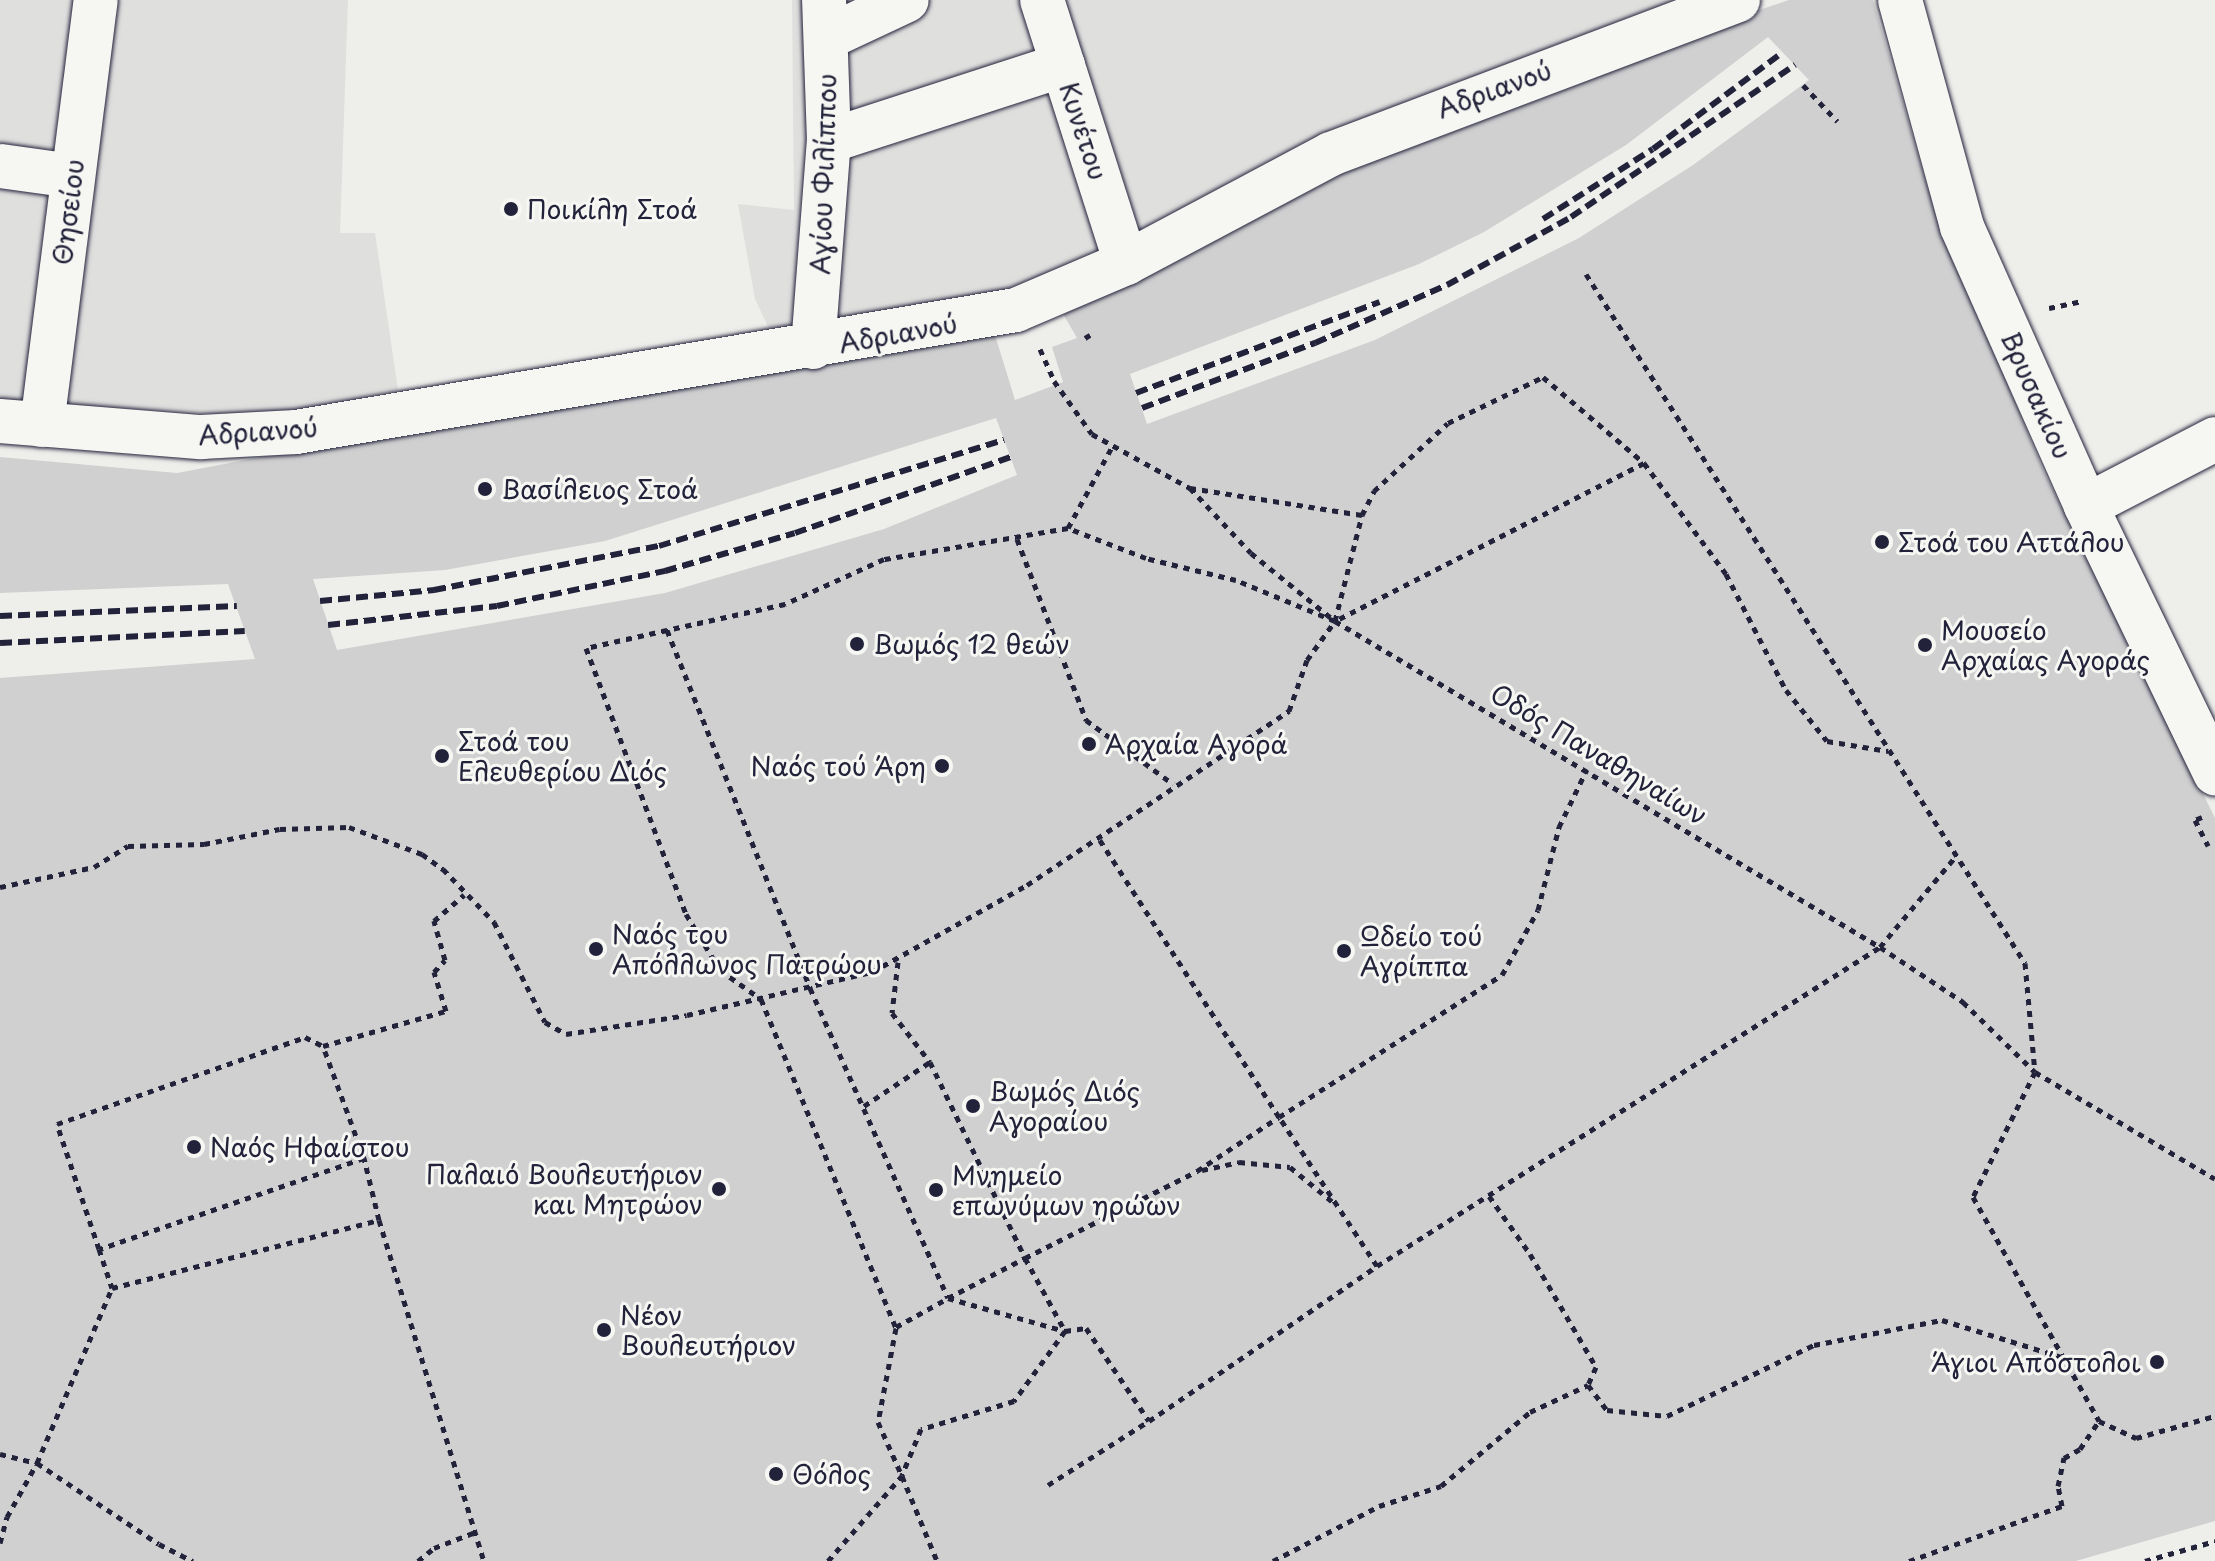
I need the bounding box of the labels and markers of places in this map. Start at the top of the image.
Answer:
place label: Ποικίλη Στοά [527,193,698,225]
marker: Ποικίλη Στοά [502,200,520,218]
place label: Βασίλειος Στοά [501,473,698,505]
marker: Βασίλειος Στοά [476,480,494,498]
place label: Στοά του Αττάλου [1898,526,2127,558]
marker: Στοά του Αττάλου [1873,533,1891,551]
place label: Μουσείο Αρχαίας Αγοράς [1941,614,2149,676]
place label: Βωμός 12 θεών [873,628,1071,660]
marker: Βωμός 12 θεών [848,635,866,653]
marker: Μουσείο Αρχαίας Αγοράς [1916,636,1934,654]
place label: Στοά του Ελευθερίου Διός [458,725,665,786]
place label: Αρχαία Αγορά [1105,728,1288,760]
marker: Αρχαία Αγορά [1080,735,1098,753]
marker: Στοά του Ελευθερίου Διός [433,747,451,765]
place label: Ναός τού Άρη [749,750,926,782]
marker: Ναός τού Άρη [933,757,951,775]
place label: Ναός του Απόλλωνος Πατρώου [612,918,883,980]
place label: Ωδείο τού Αγρίππα [1360,920,1483,982]
marker: Ναός του Απόλλωνος Πατρώου [587,940,605,958]
marker: Ωδείο τού Αγρίππα [1335,942,1353,960]
place label: Βωμός Διός Αγοραίου [989,1075,1140,1136]
marker: Βωμός Διός Αγοραίου [964,1097,982,1115]
place label: Ναός Ηφαίστου [210,1131,410,1163]
marker: Ναός Ηφαίστου [185,1138,203,1156]
place label: Παλαιό Βουλευτήριον και Μητρώον [425,1158,703,1220]
place label: Μνημείο επωνύμων ηρώων [952,1159,1182,1220]
marker: Παλαιό Βουλευτήριον και Μητρώον [710,1180,728,1198]
marker: Μνημείο επωνύμων ηρώων [927,1181,945,1199]
place label: Νέον Βουλευτήριον [620,1299,796,1360]
marker: Νέον Βουλευτήριον [595,1321,613,1339]
place label: Άγιοι Απόστολοι [1930,1346,2141,1378]
marker: Άγιοι Απόστολοι [2148,1353,2166,1371]
place label: Θόλος [792,1458,871,1490]
marker: Θόλος [767,1465,785,1483]

